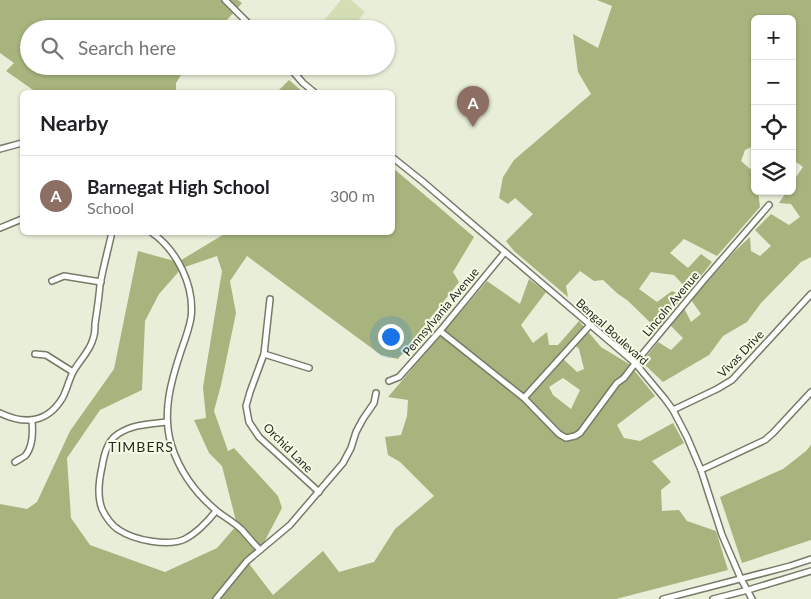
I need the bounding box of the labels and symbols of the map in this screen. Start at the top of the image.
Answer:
pin: A [457,86,489,127]
street label: Pennsylvania Avenue [399,264,482,359]
street label: Lincoln Avenue [639,268,702,339]
street label: Bengal Boulevard [573,295,651,368]
your location [378,324,404,350]
street label: Vivas Drive [714,327,767,380]
street label: Orchid Lane [260,420,316,476]
district label: TIMBERS [108,438,174,455]

